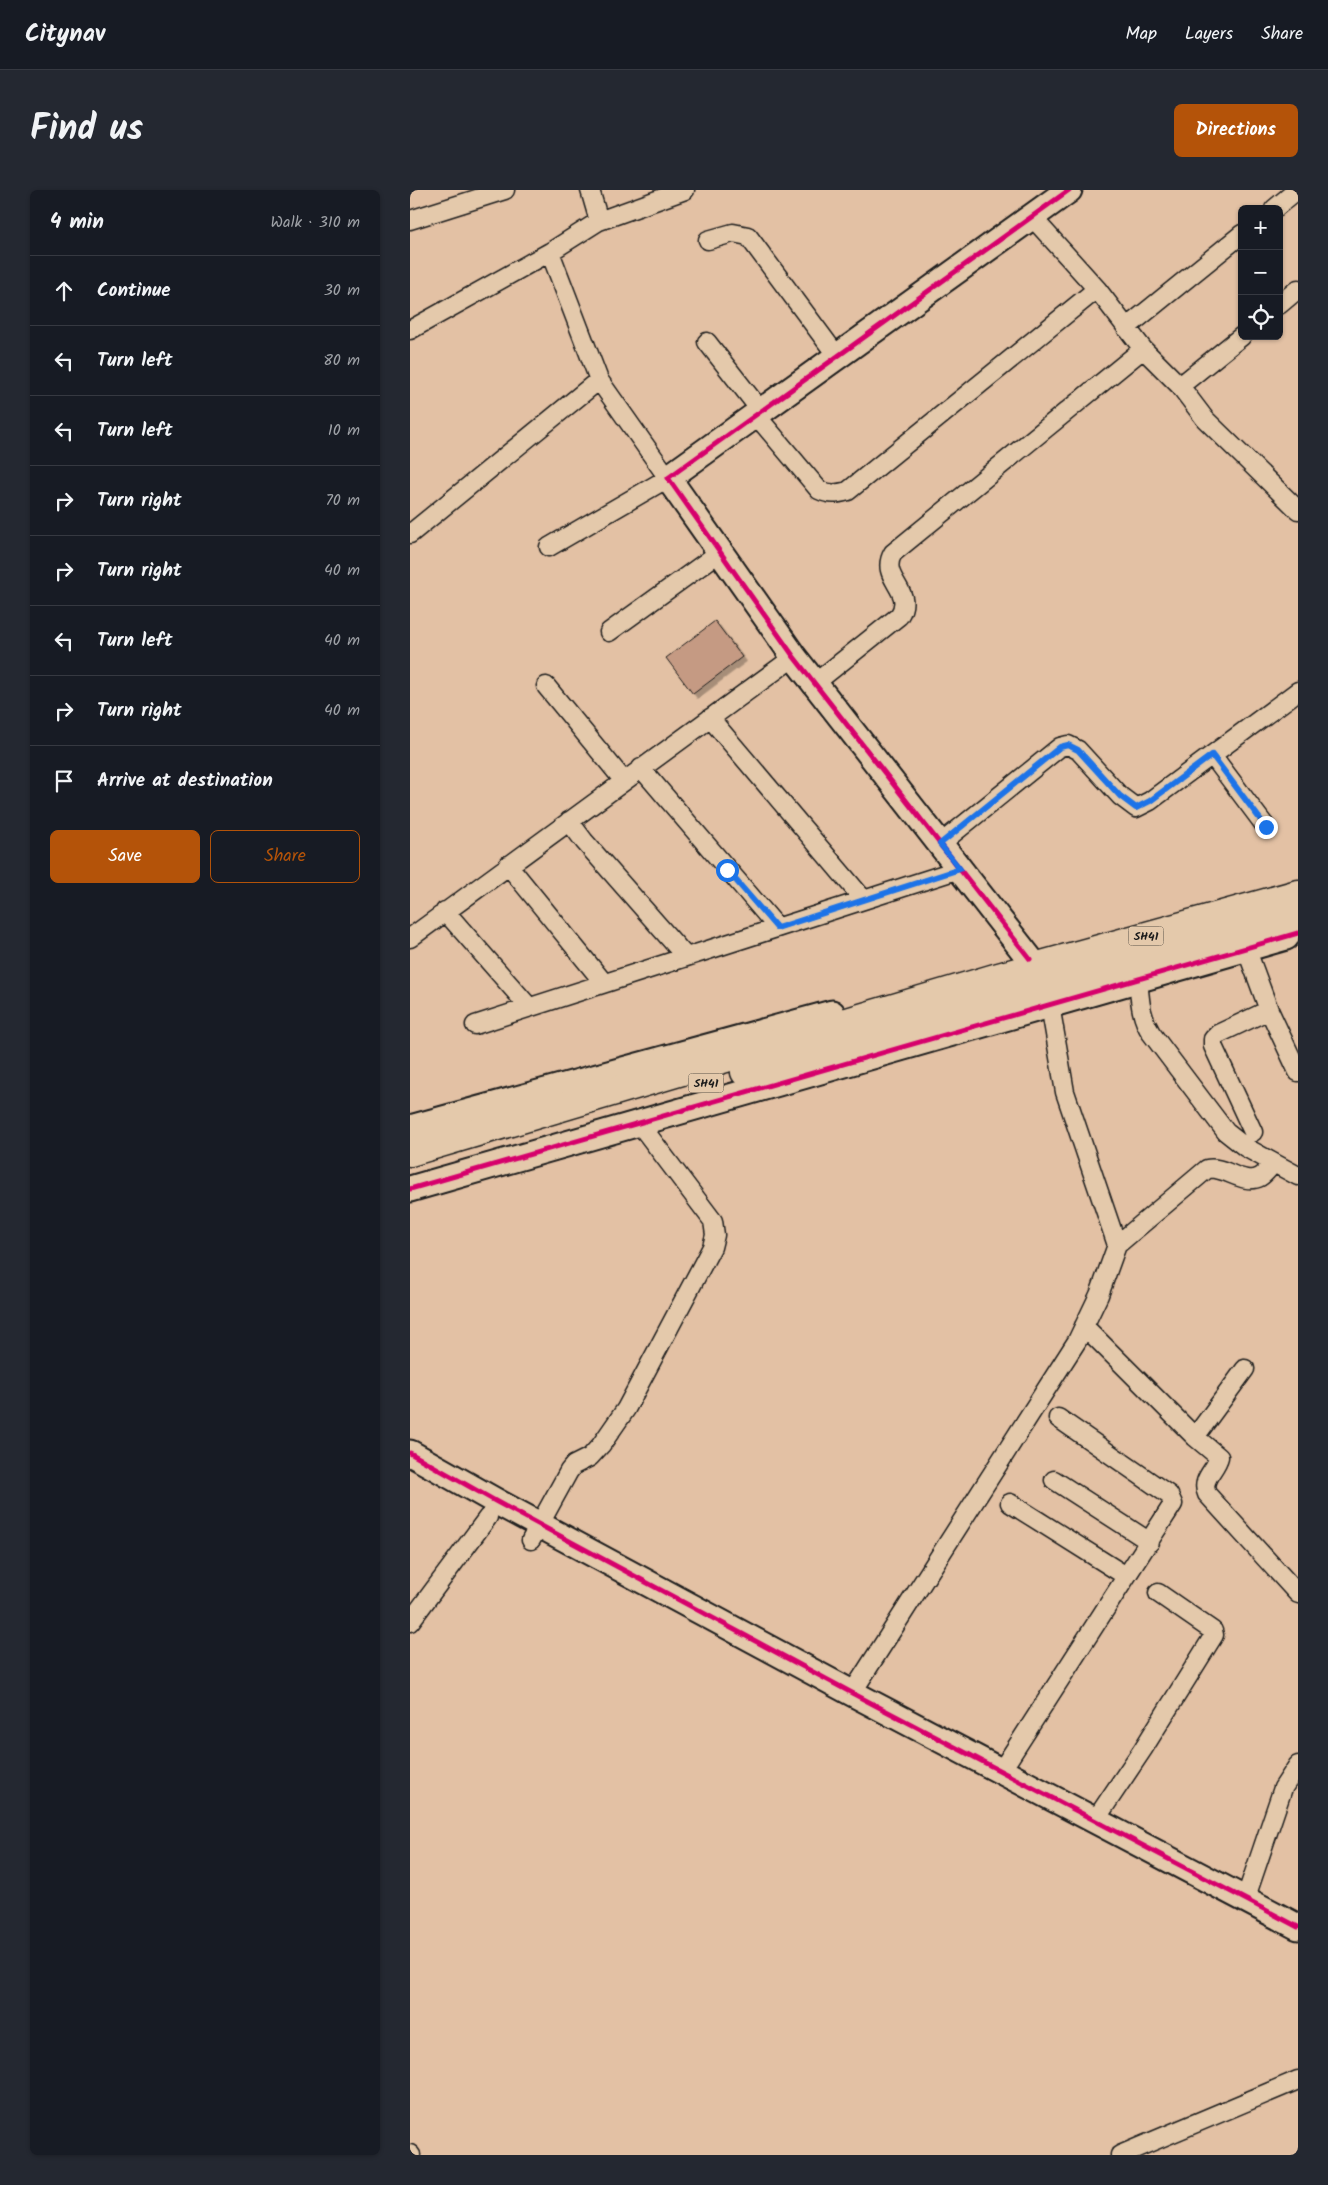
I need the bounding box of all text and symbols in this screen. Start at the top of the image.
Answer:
text: Citynav [25,15,105,54]
text: Map [1126,20,1157,49]
text: Layers [1185,20,1233,49]
text: Share [1261,20,1303,49]
text: Find us [30,102,143,158]
button: Directions [1174,104,1298,157]
map controls [1238,205,1283,340]
button: + [1238,205,1283,250]
text: 4 min [50,206,104,239]
text: Walk · 310 m [271,210,360,235]
button: − [1238,250,1283,295]
text: Continue [97,276,170,306]
icon: ahead [50,277,78,305]
text: 30 m [324,278,360,303]
button: locate [1238,295,1283,340]
text: Turn left [97,346,172,376]
icon: left [50,347,78,375]
text: 80 m [323,348,360,373]
text: Turn left [97,416,172,446]
icon: left [50,417,78,445]
text: 10 m [328,418,360,443]
text: Turn right [97,486,182,516]
icon: right [50,487,78,515]
text: 70 m [325,488,360,513]
text: Turn right [97,556,182,586]
icon: right [50,557,78,585]
text: 40 m [324,558,360,583]
text: Turn left [97,626,172,656]
icon: left [50,627,78,655]
text: 40 m [324,628,360,653]
text: Turn right [97,696,182,726]
icon: right [50,697,78,725]
text: 40 m [324,698,360,723]
text: Arrive at destination [97,766,273,796]
icon: arrive [50,767,78,795]
route end [1255,816,1278,839]
button: Save [50,830,200,883]
button: Share [210,830,360,883]
route start [716,859,739,882]
road number: SH41 [1128,926,1164,946]
road number: SH41 [688,1074,724,1092]

